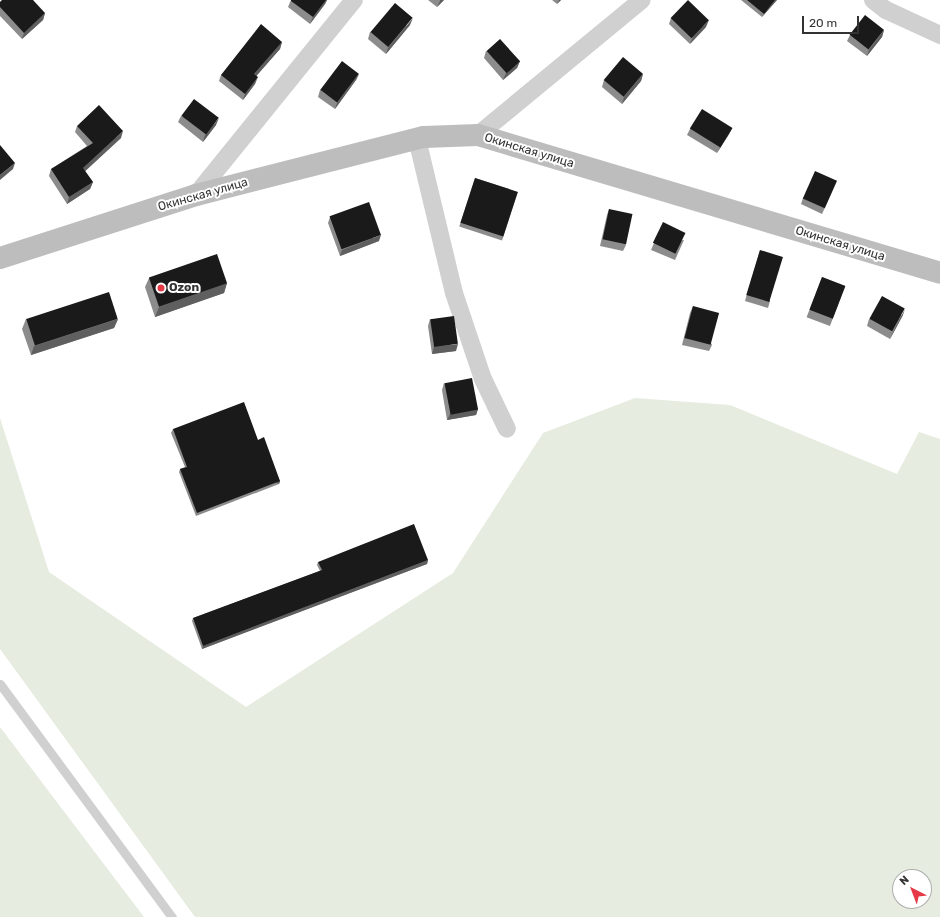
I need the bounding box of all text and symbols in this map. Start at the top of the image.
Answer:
scale bar [804,8,861,34]
text: 20 m [809,16,837,30]
street label: Окинская улица [483,131,575,171]
street label: Окинская улица [156,175,250,215]
street label: Окинская улица [794,224,886,264]
place label: Ozon [169,281,199,295]
marker: Ozon [156,283,166,293]
north arrow [892,869,932,909]
text: N [897,873,912,888]

